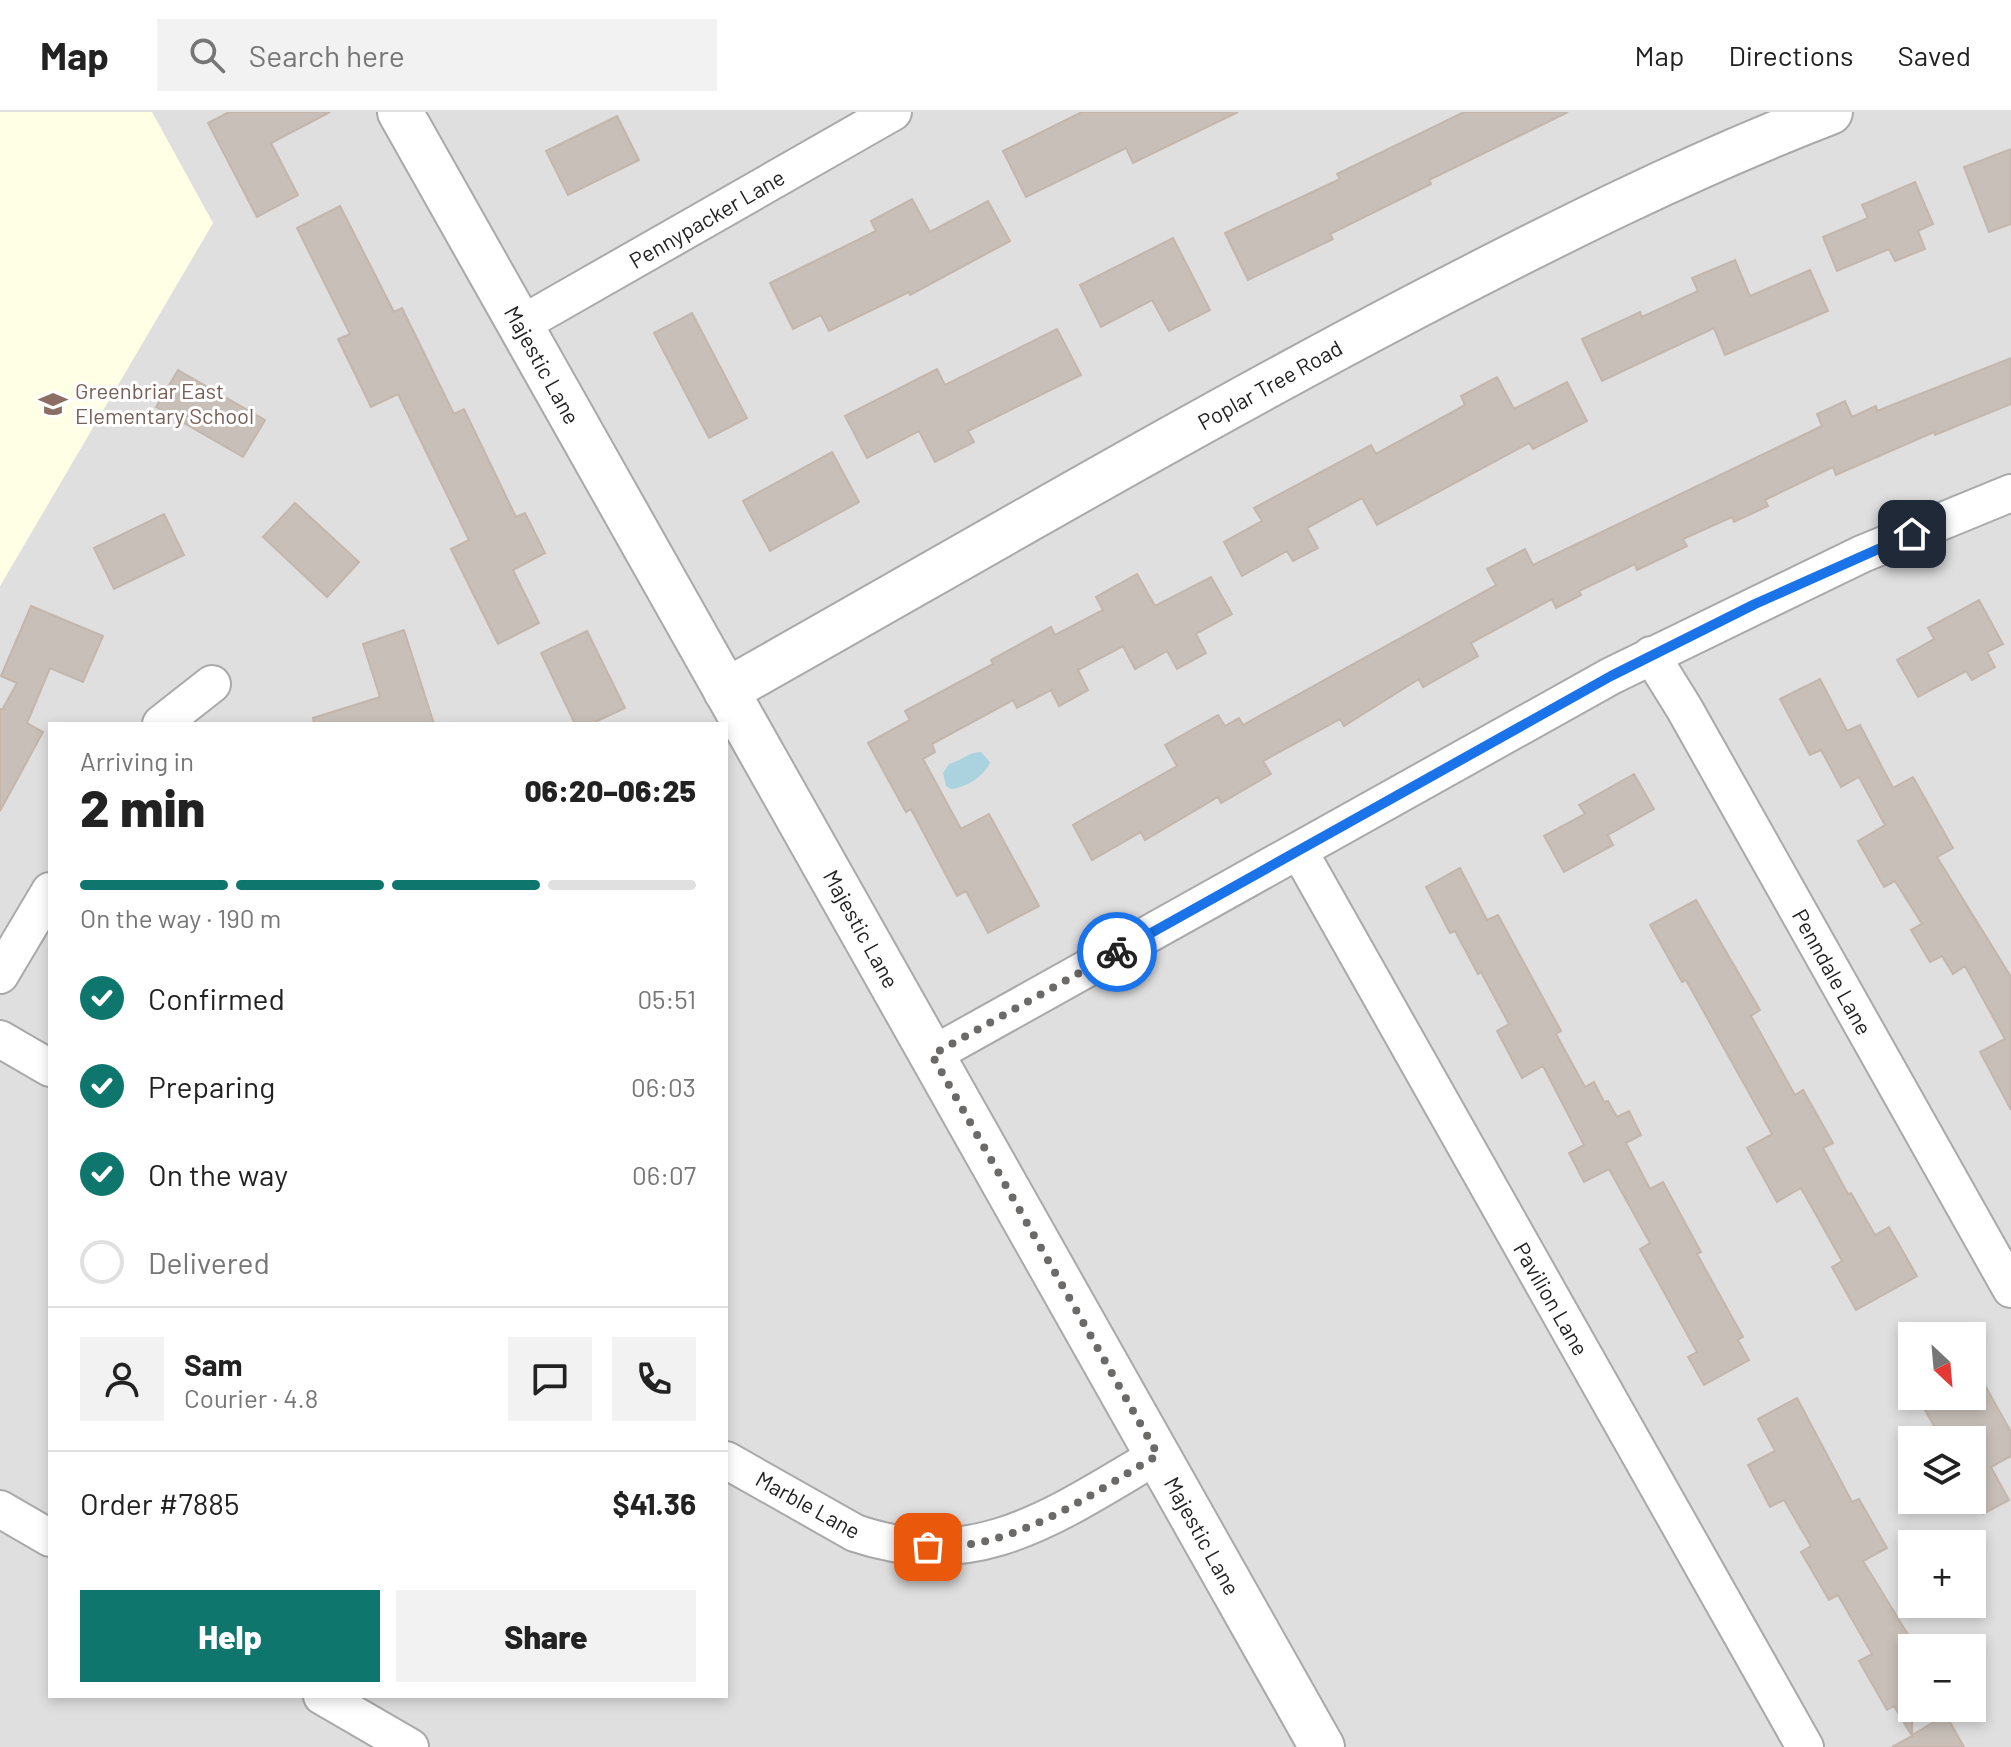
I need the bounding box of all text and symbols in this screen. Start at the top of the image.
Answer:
search box [157,19,717,91]
text: Map [40,32,109,78]
icon: search [185,33,229,77]
text: Search here [249,37,405,73]
text: Map [1635,38,1684,72]
text: Directions [1728,38,1854,72]
text: Saved [1898,38,1971,72]
street label: Pennypacker Lane [624,163,789,273]
street label: Majestic Lane [500,301,586,428]
street label: Poplar Tree Road [1193,334,1346,435]
place label: Greenbriar East Elementary School [75,377,254,428]
school or university icon: Greenbriar East Elementary School [38,389,68,419]
pin [1878,500,1946,568]
icon: home [1890,512,1934,556]
text: Arriving in [80,745,194,776]
text: 06:20–06:25 [524,772,696,808]
text: 2 min [80,775,205,837]
street label: Majestic Lane [819,865,905,992]
text: On the way · 190 m [80,902,281,933]
street label: Penndale Lane [1788,904,1878,1039]
courier [1077,912,1157,992]
icon: bike [1095,930,1139,974]
icon: check [80,976,124,1020]
text: Confirmed [148,980,285,1016]
text: 05:51 [637,983,696,1014]
icon: check [80,1064,124,1108]
text: Preparing [148,1068,275,1104]
text: 06:03 [631,1071,696,1102]
icon: check [80,1152,124,1196]
text: On the way [148,1156,288,1192]
text: 06:07 [632,1159,696,1190]
street label: Pavilion Lane [1509,1237,1595,1360]
text: Delivered [148,1244,270,1280]
north arrow [1898,1322,1986,1410]
map controls [1898,1322,1986,1722]
button: person [80,1337,164,1421]
button: chat [508,1337,592,1421]
button: phone [612,1337,696,1421]
text: Sam [184,1346,243,1382]
text: Courier · 4.8 [184,1382,318,1413]
button: layers [1898,1426,1986,1514]
street label: Marble Lane [752,1465,865,1543]
street label: Majestic Lane [1160,1472,1246,1599]
text: Order #7885 [80,1485,239,1521]
text: $41.36 [613,1485,696,1521]
pin [894,1513,962,1581]
icon: bag [906,1525,950,1569]
button: + [1898,1530,1986,1618]
button: Help [80,1590,380,1682]
button: Share [396,1590,696,1682]
button: − [1898,1634,1986,1722]

